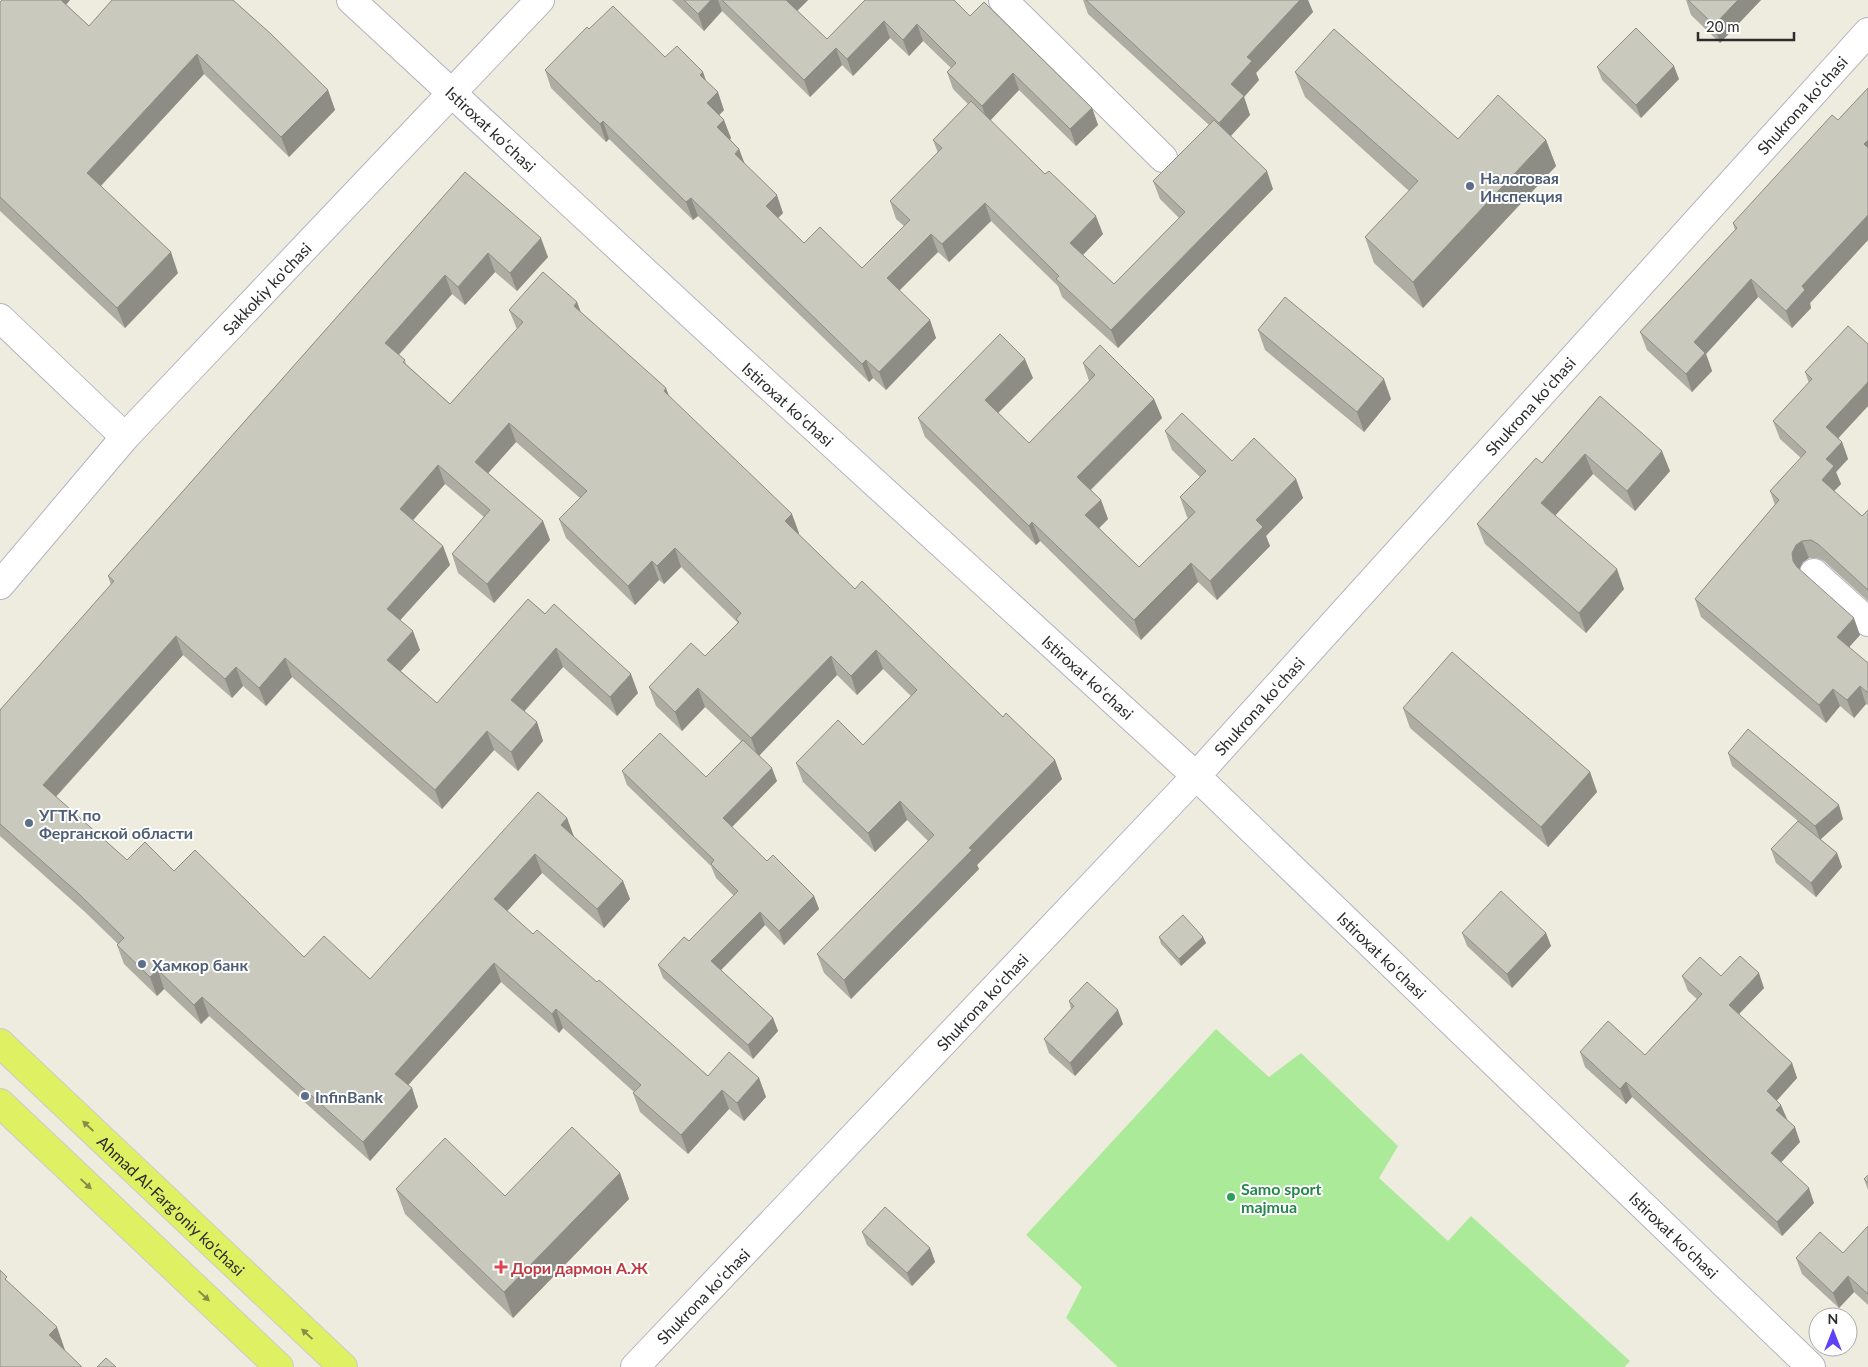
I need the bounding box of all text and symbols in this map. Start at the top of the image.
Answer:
scale bar [1698,10,1794,42]
text: 20 m [1706,17,1740,35]
street label: Shukrona koʻchasi [1753,52,1851,158]
street label: Istiroxat koʻchasi [442,82,540,176]
place label: Налоговая Инспекция [1480,168,1563,205]
marker: Налоговая Инспекция [1464,180,1476,192]
street label: Sakkokiy ko'chasi [218,238,315,338]
street label: Shukrona koʻchasi [1481,353,1579,459]
street label: Istiroxat koʻchasi [738,358,838,450]
street label: Istiroxat koʻchasi [1038,631,1138,723]
street label: Shukrona koʻchasi [1210,653,1308,759]
place label: УГТК по Ферганской области [38,805,193,842]
marker: УГТК по Ферганской области [23,817,35,829]
street label: Istiroxat koʻchasi [1334,908,1430,1002]
street label: Shukrona koʻchasi [932,950,1032,1054]
place label: Хамкор банк [152,955,248,974]
marker: Хамкор банк [136,958,148,970]
place label: InfinBank [315,1087,384,1106]
marker: InfinBank [299,1090,311,1102]
one-way arrow [82,1120,94,1132]
street label: Ahmad Al-Farg'oniy ko'chasi [94,1131,249,1279]
one-way arrow [80,1178,92,1190]
place label: Samo sport majmua [1241,1179,1322,1216]
street label: Istiroxat koʻchasi [1626,1188,1722,1282]
marker: Samo sport majmua [1225,1191,1237,1203]
street label: Shukrona koʻchasi [653,1244,753,1348]
place label: Дори дармон А.Ж [511,1258,649,1277]
marker: Дори дармон А.Ж [495,1261,507,1273]
one-way arrow [198,1290,210,1302]
north arrow [1808,1307,1858,1357]
text: N [1828,1310,1838,1327]
one-way arrow [302,1328,314,1340]

